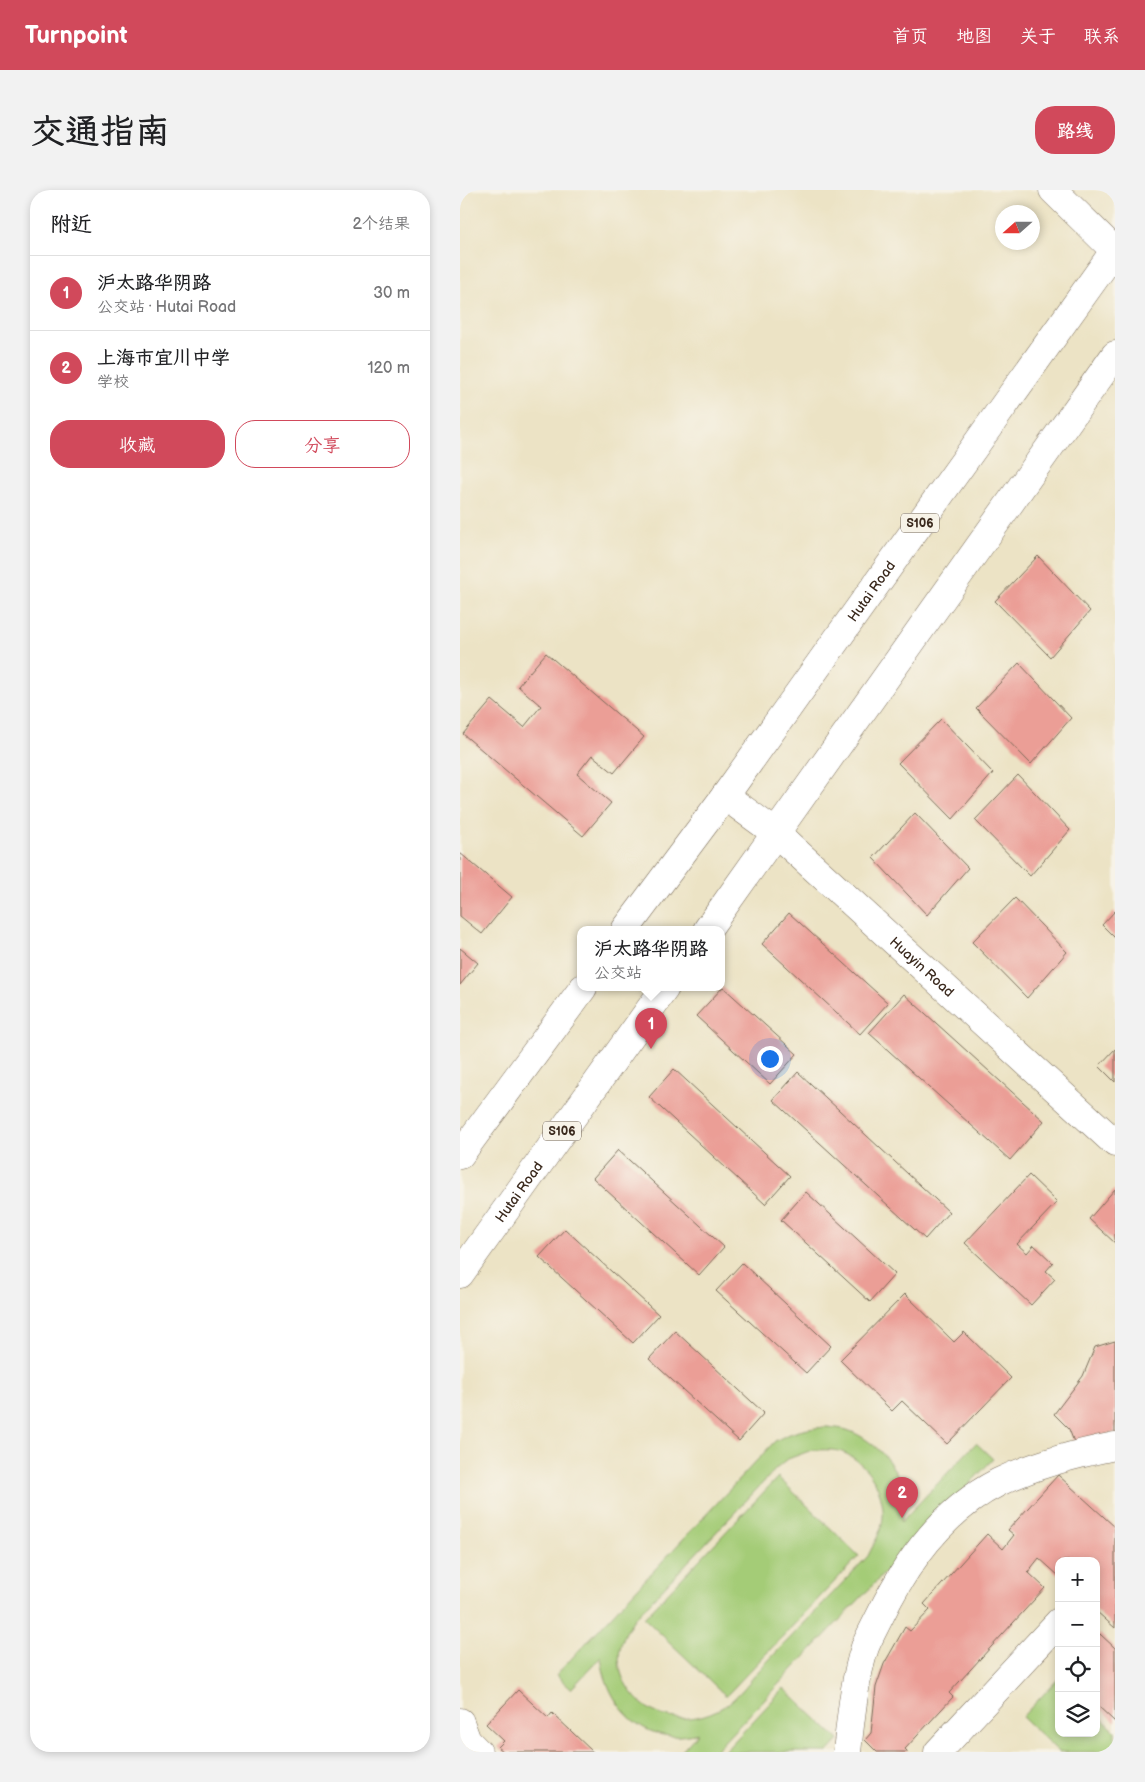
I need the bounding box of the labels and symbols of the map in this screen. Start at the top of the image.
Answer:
north arrow [995,205,1040,250]
road number: S106 [901,513,939,532]
street label: Hutai Road [844,558,899,625]
street label: Huayin Road [886,933,957,1001]
pin: 1 [635,1008,667,1049]
your location [757,1046,783,1072]
road number: S106 [543,1121,581,1140]
street label: Hutai Road [492,1158,547,1226]
pin: 2 [886,1477,918,1518]

